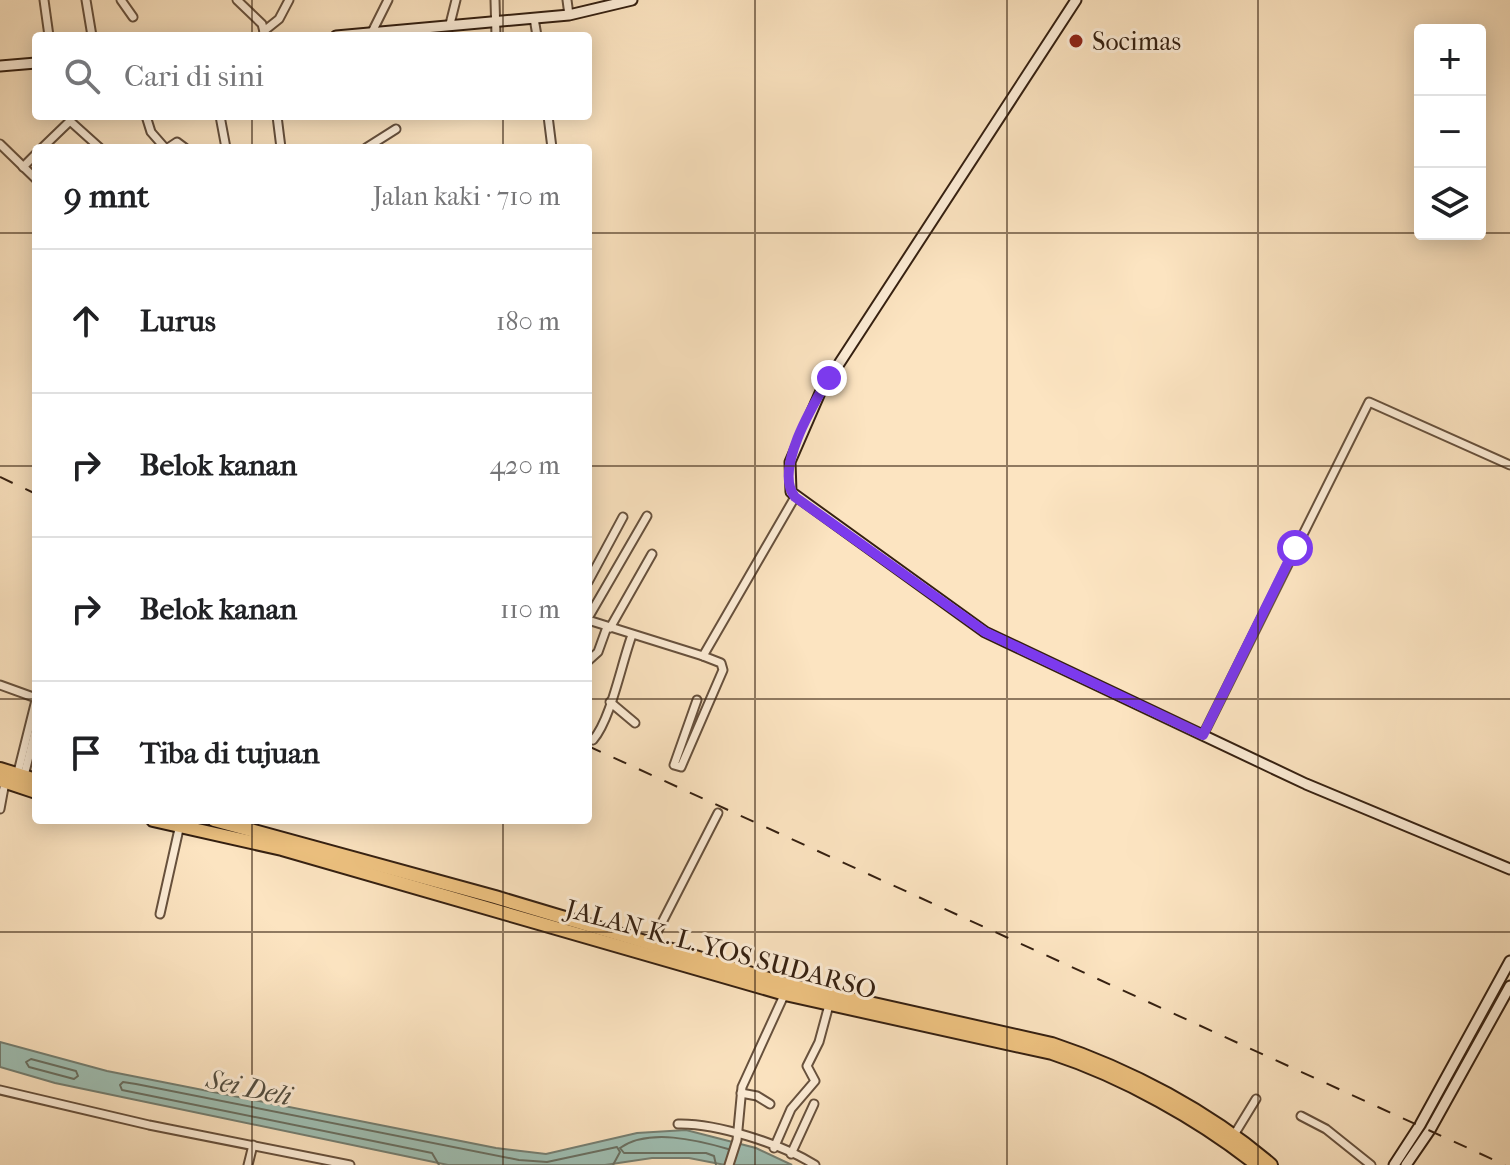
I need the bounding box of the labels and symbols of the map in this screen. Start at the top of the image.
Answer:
place label: Socimas [1092,26,1181,57]
marker: Socimas [1067,32,1085,50]
route end [811,360,847,396]
route start [1277,530,1313,566]
street label: JALAN K. L. YOS SUDARSO [560,893,880,1006]
water label: Sei Deli [202,1062,296,1113]

